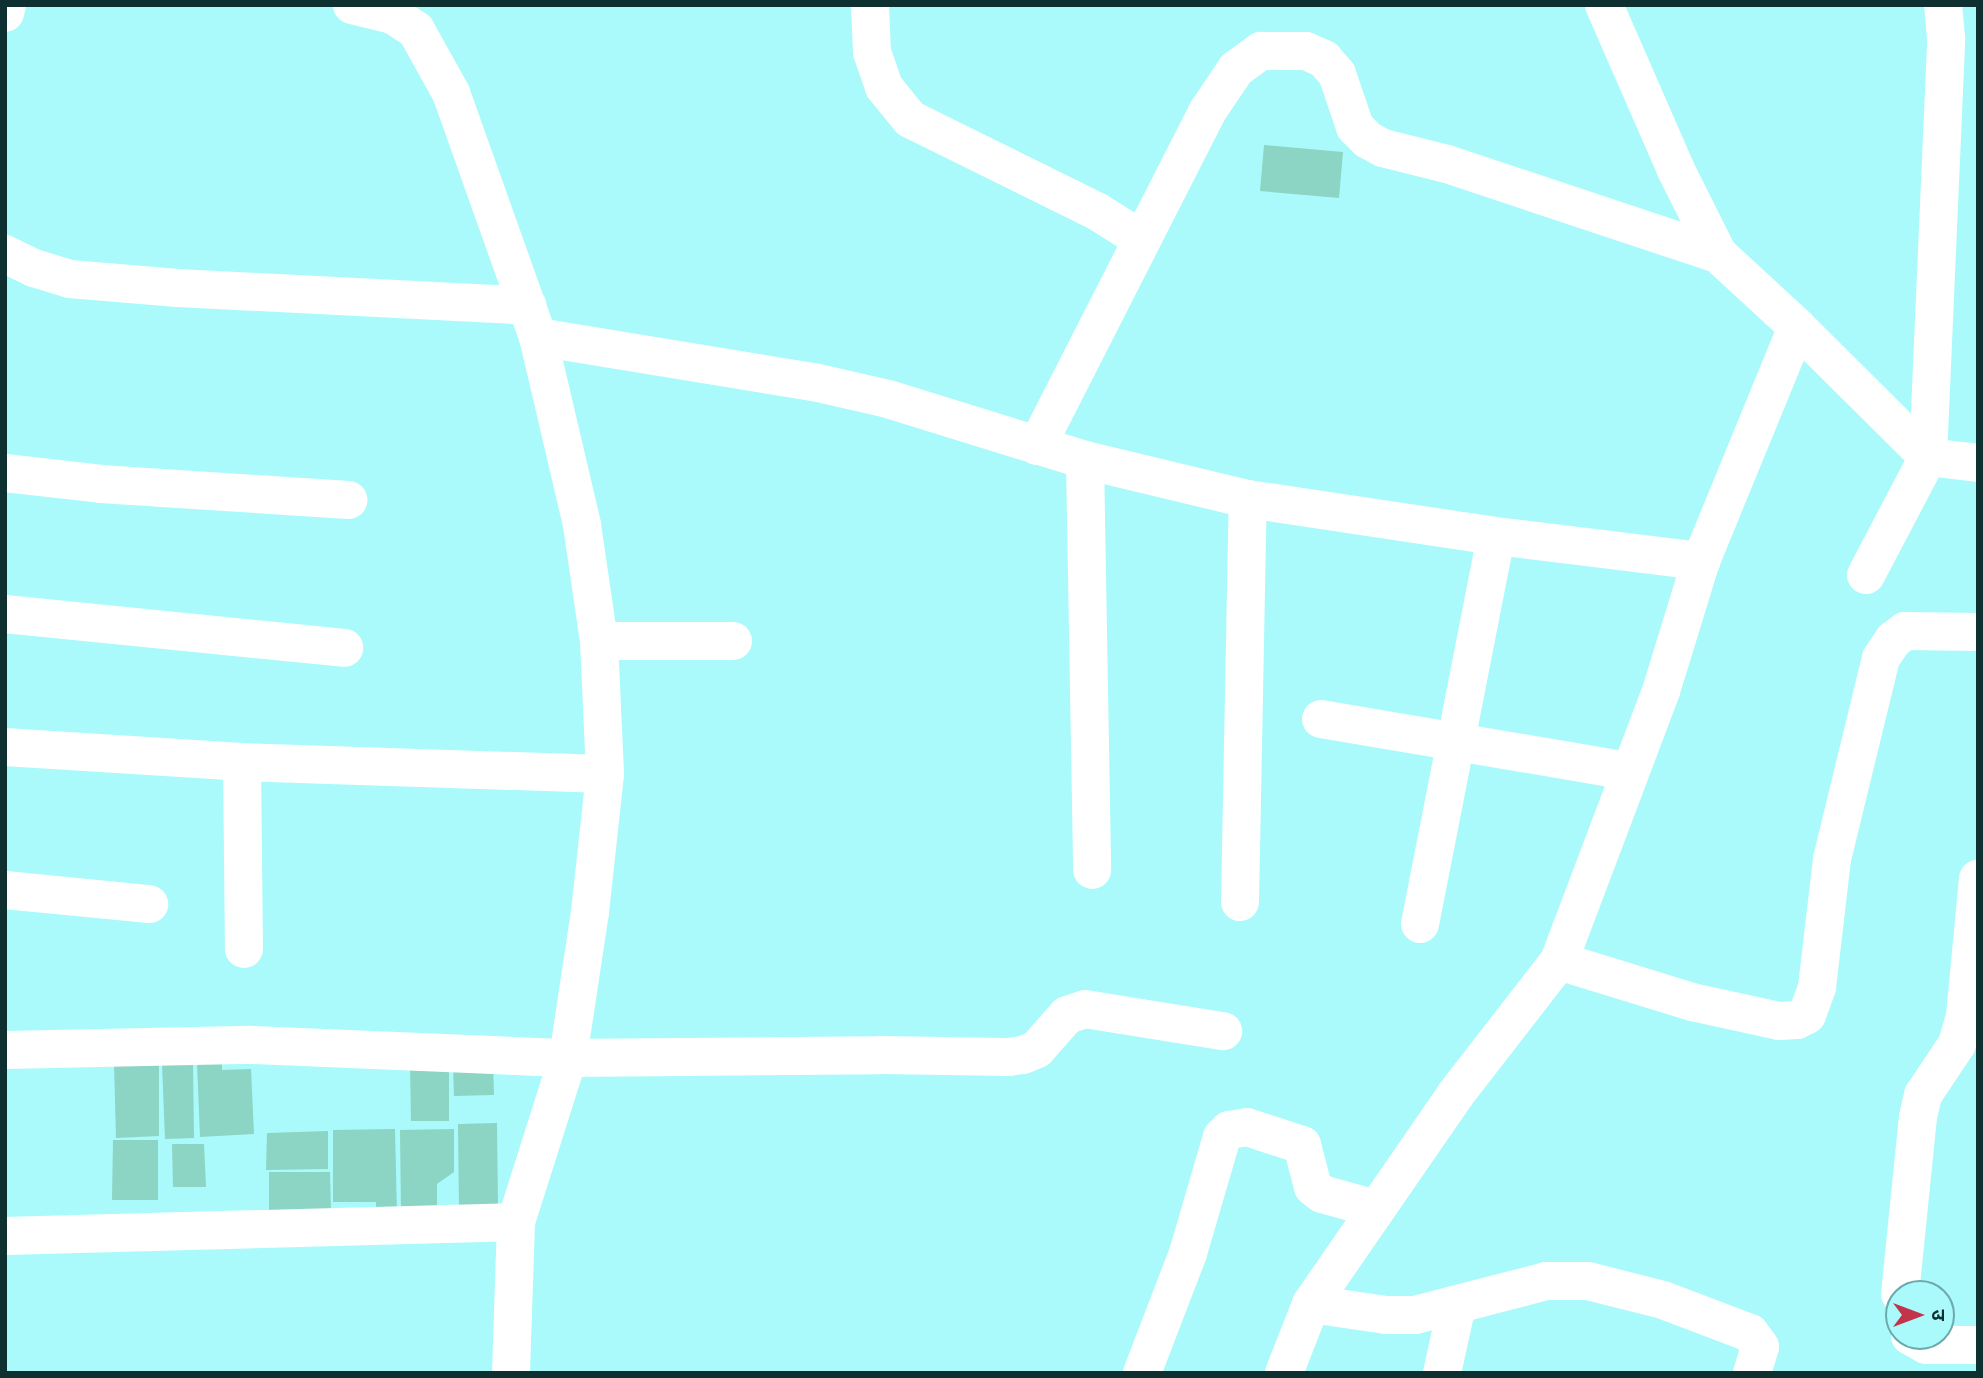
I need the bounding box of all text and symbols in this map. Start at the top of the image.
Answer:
north arrow [1885,1280,1955,1350]
text: उ [1928,1309,1950,1321]

